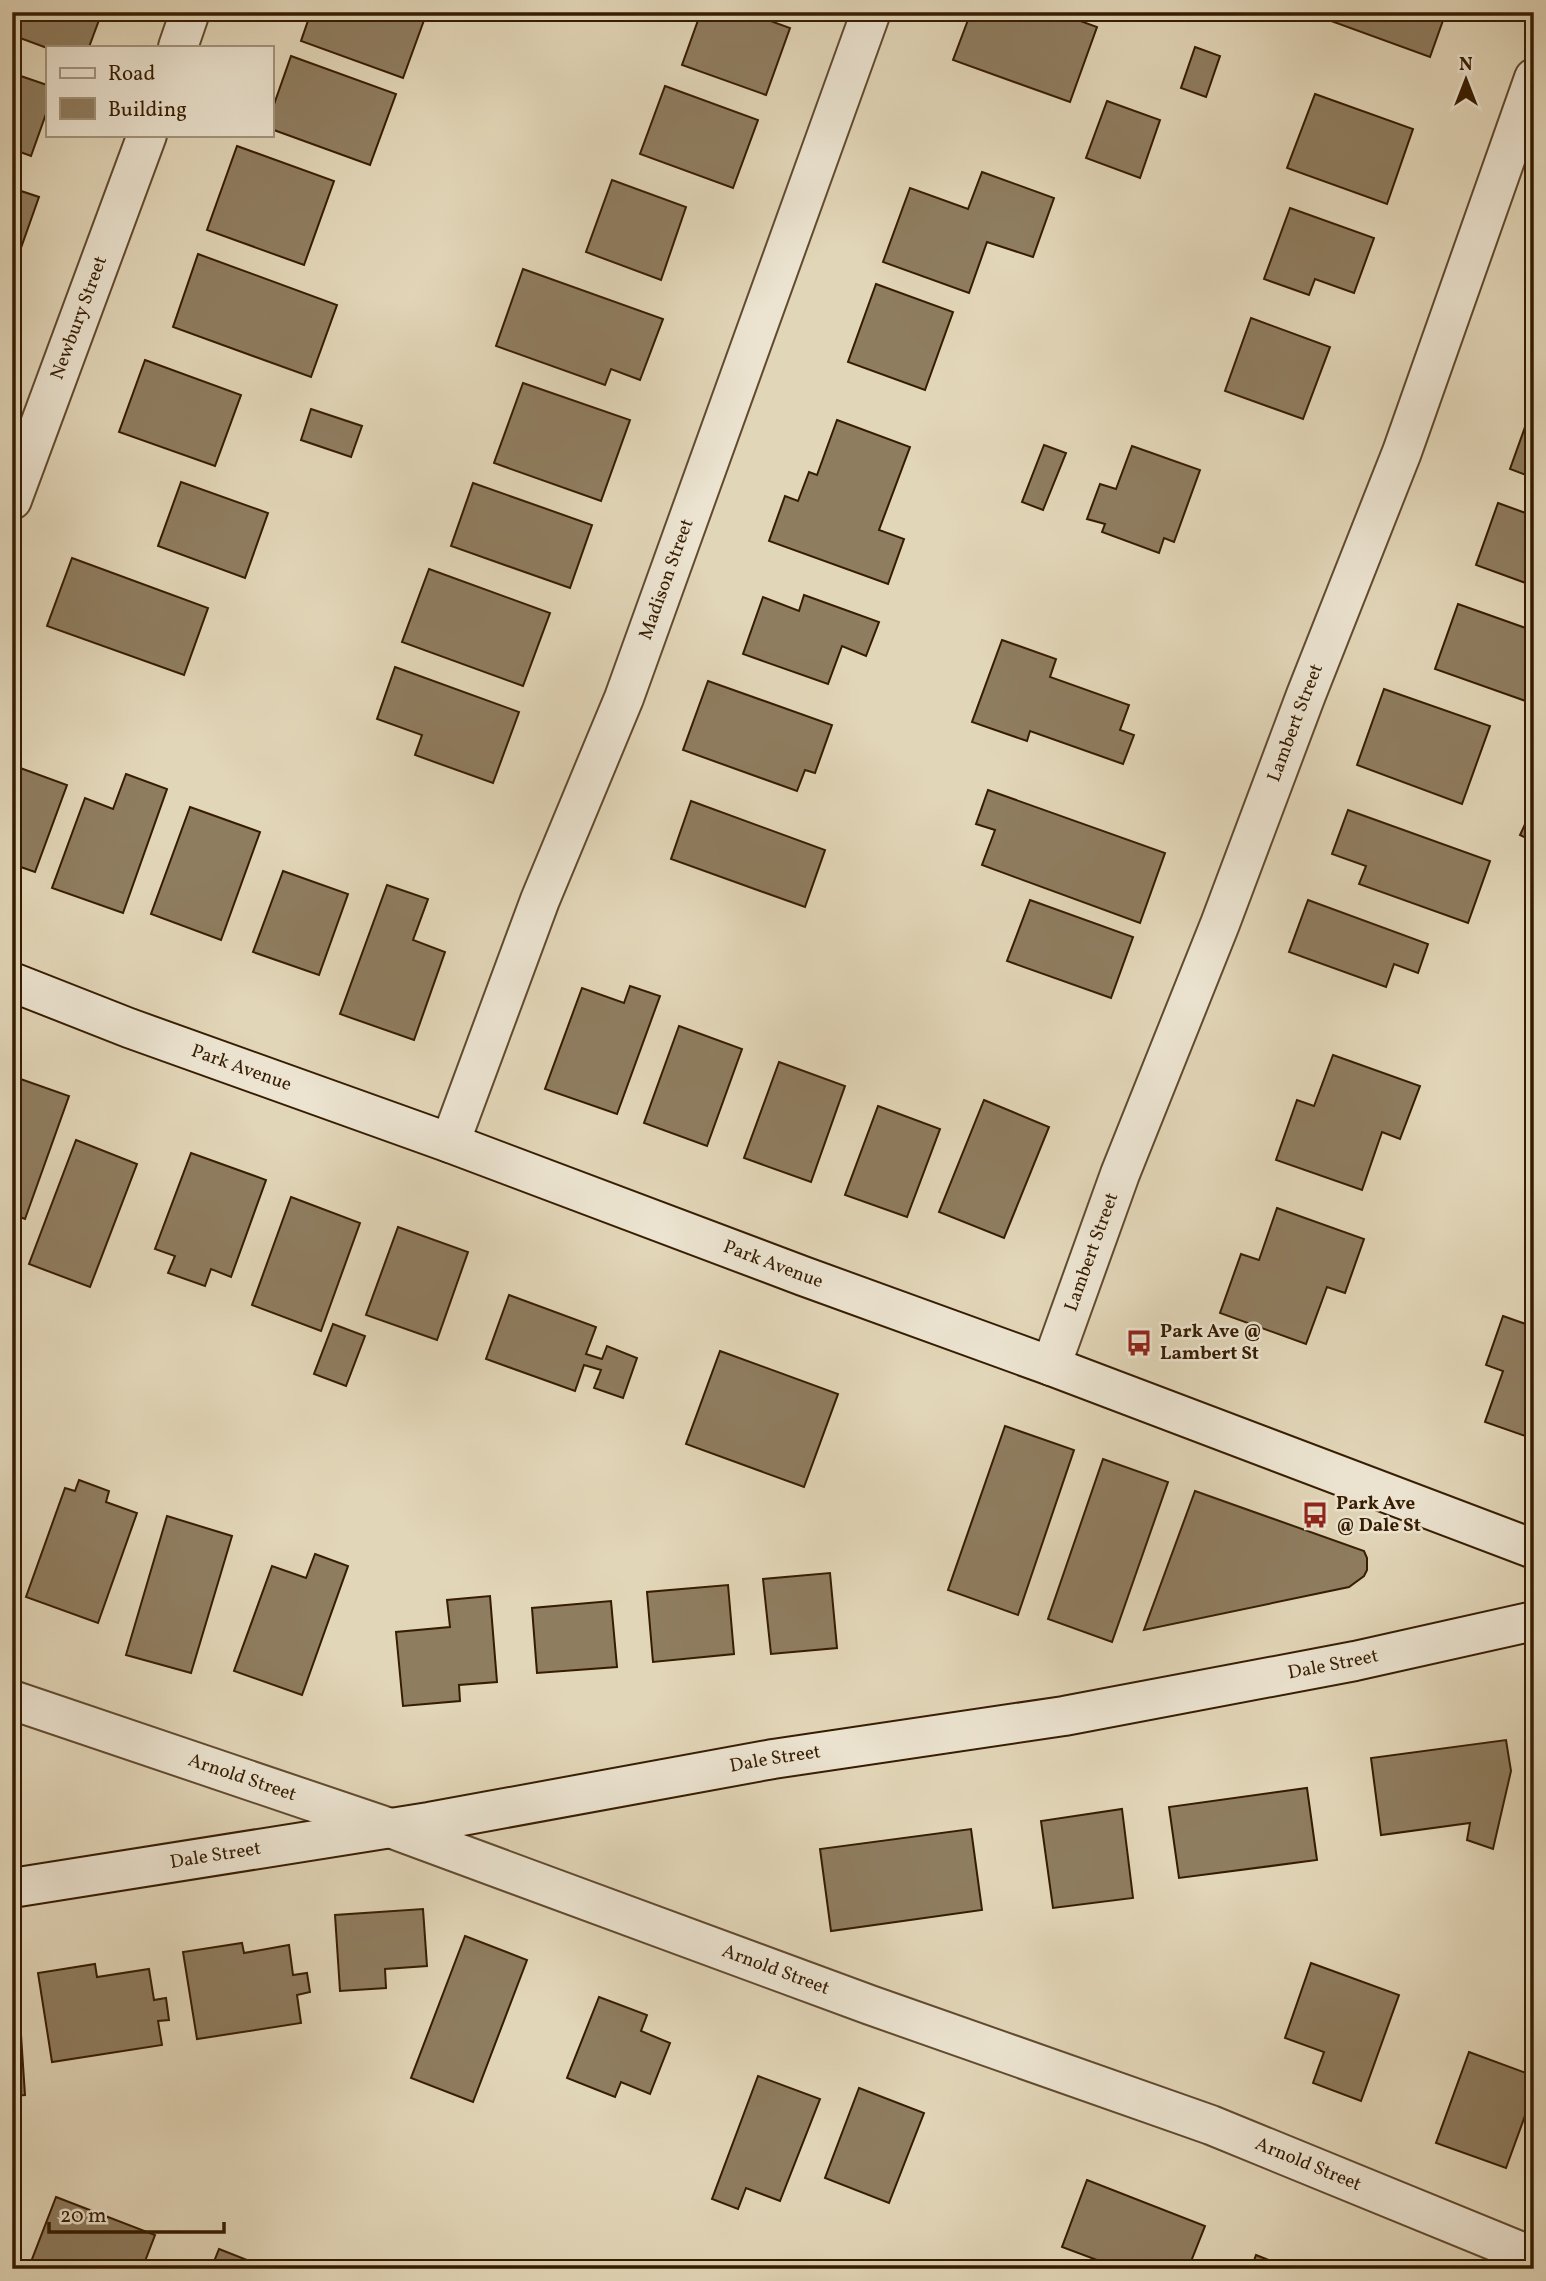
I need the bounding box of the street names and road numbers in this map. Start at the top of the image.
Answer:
street label: Newbury Street [45,252,114,384]
street label: Madison Street [633,515,701,643]
street label: Lambert Street [1261,660,1330,786]
street label: Park Avenue [188,1038,295,1098]
street label: Lambert Street [1059,1189,1125,1315]
street label: Park Avenue [719,1234,827,1295]
street label: Dale Street [1286,1643,1381,1686]
street label: Dale Street [728,1739,823,1780]
street label: Arnold Street [185,1748,300,1808]
street label: Dale Street [168,1836,263,1876]
street label: Arnold Street [718,1938,833,2002]
street label: Arnold Street [1251,2131,1365,2198]

